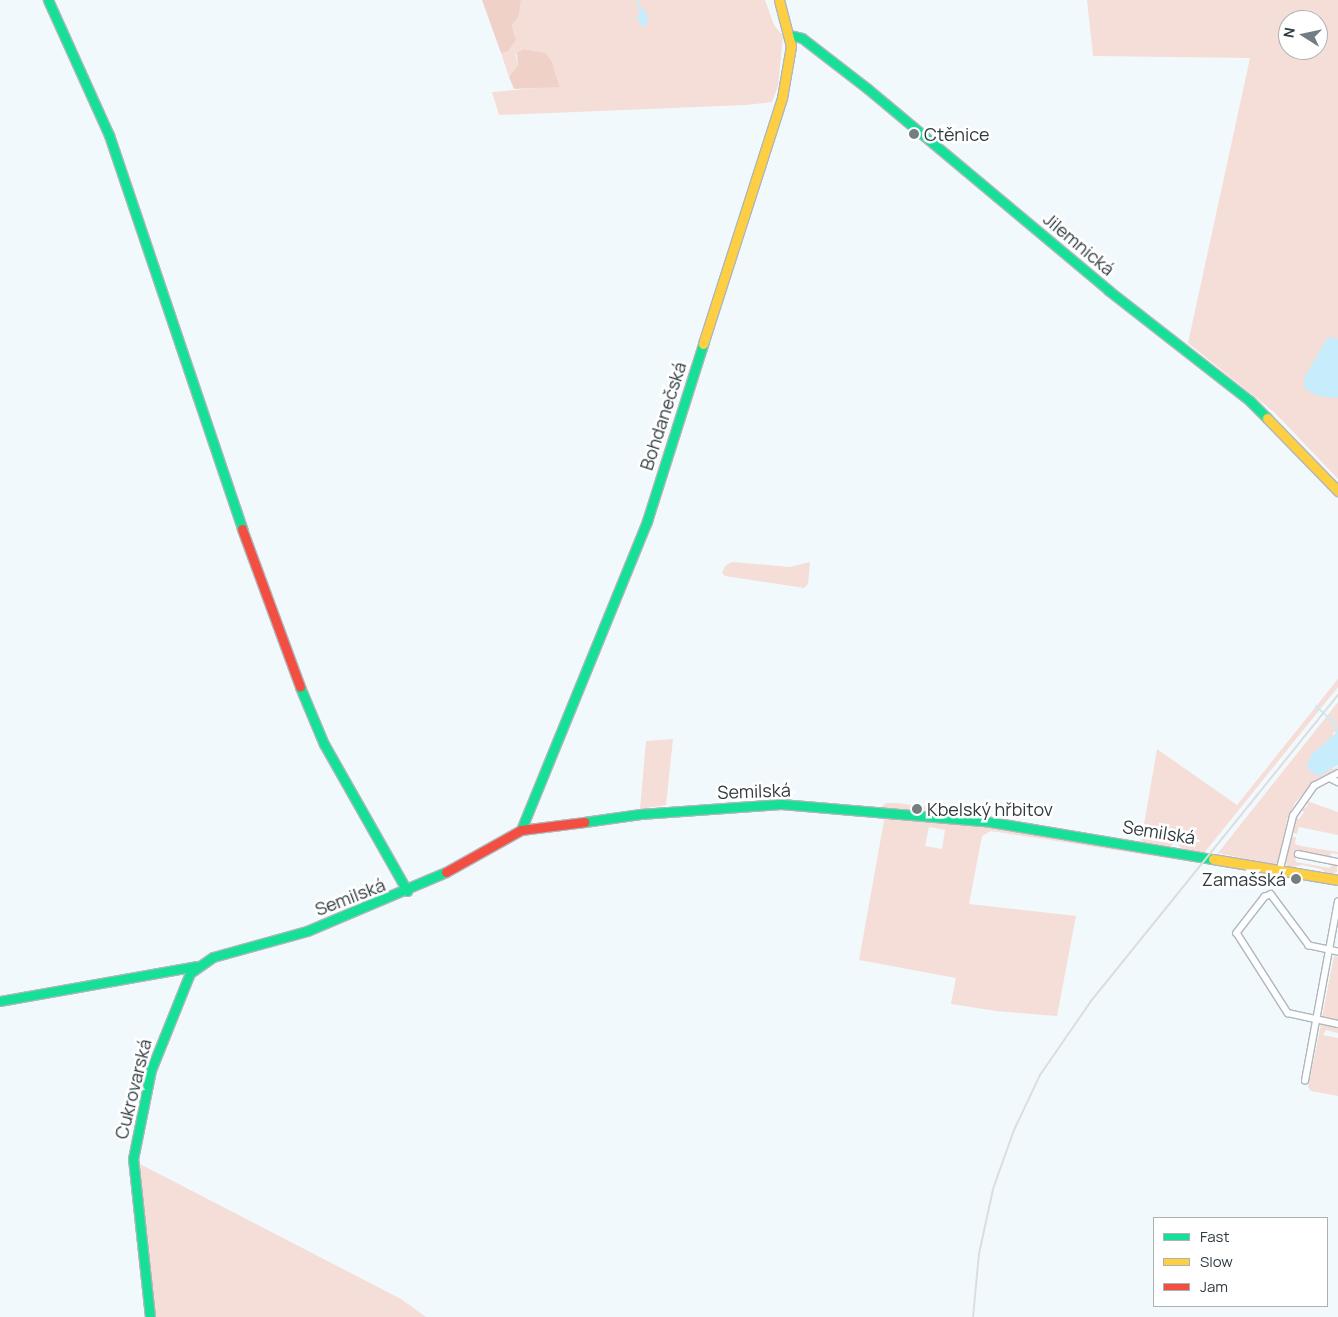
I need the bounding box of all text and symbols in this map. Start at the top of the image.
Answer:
north arrow [1278,10,1328,60]
text: N [1278,26,1299,39]
place label: Ctěnice [924,123,989,145]
marker: Ctěnice [908,128,920,140]
street label: Jilemnická [1039,208,1119,280]
street label: Bohdanečská [635,359,691,473]
street label: Semilská [717,779,791,803]
place label: Kbelský hřbitov [927,798,1053,820]
marker: Kbelský hřbitov [911,803,923,815]
street label: Semilská [1121,816,1197,848]
place label: Zamašská [1202,868,1286,890]
marker: Zamašská [1290,873,1302,885]
street label: Semilská [312,874,388,920]
street label: Cukrovarská [110,1037,156,1141]
legend [1153,1217,1328,1307]
text: Fast [1200,1226,1229,1247]
text: Slow [1200,1251,1233,1272]
text: Jam [1200,1276,1228,1297]

